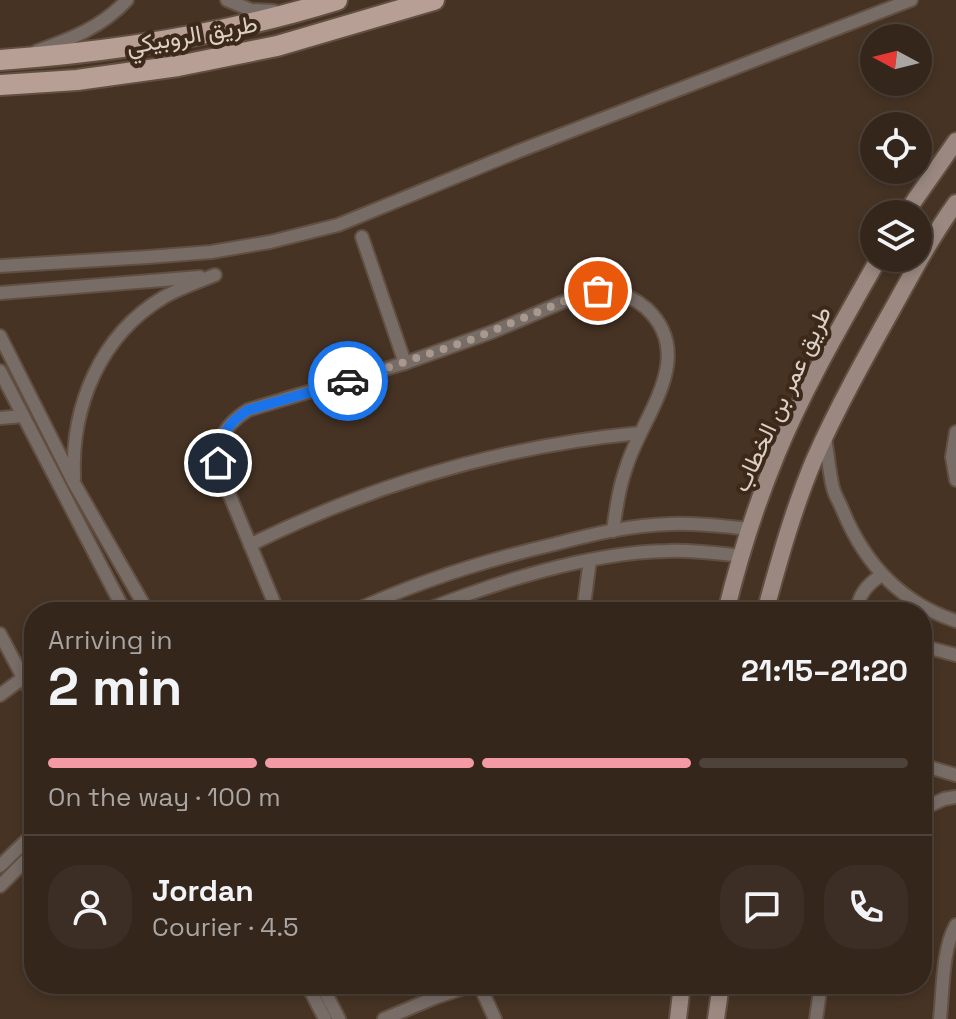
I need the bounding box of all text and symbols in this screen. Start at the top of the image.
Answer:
street label: طريق الروبيكي [124,8,261,65]
north arrow [860,24,932,96]
map controls [860,24,932,272]
button: locate [860,112,932,184]
button: layers [860,200,932,272]
pin [564,257,632,325]
icon: bag [576,269,620,313]
street label: طريق عمر بن الخطاب [725,301,838,497]
courier [308,341,388,421]
icon: car [326,359,370,403]
pin [184,429,252,497]
icon: home [196,441,240,485]
text: Arriving in [48,623,172,657]
text: 21:15–21:20 [741,651,908,690]
text: 2 min [48,654,182,720]
text: On the way · 100 m [48,780,281,814]
button: person [48,865,132,949]
button: chat [720,865,804,949]
button: phone [824,865,908,949]
text: Jordan [152,871,254,910]
text: Courier · 4.5 [152,910,299,944]

